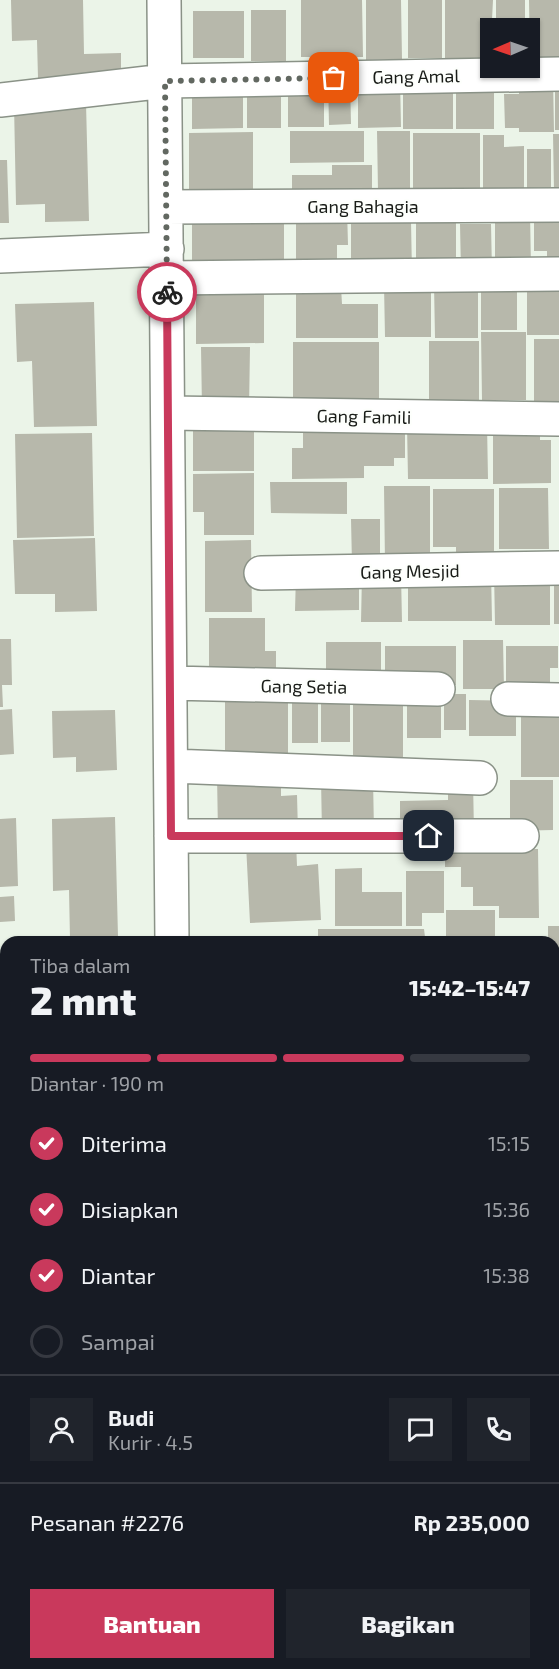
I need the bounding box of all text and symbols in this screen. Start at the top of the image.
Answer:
north arrow [480,18,540,78]
map controls [480,18,540,78]
pin [308,52,359,103]
icon: bag [317,61,350,94]
street label: Gang Amal [372,64,461,88]
street label: Gang Bahagia [307,195,419,217]
courier [137,262,197,322]
icon: bike [151,276,184,309]
street label: Gang Famili [316,404,412,428]
street label: Gang Mesjid [360,559,460,583]
street label: Gang Setia [260,674,348,698]
pin [403,810,454,861]
icon: home [412,819,445,852]
text: Tiba dalam [30,953,130,977]
text: 15:42–15:47 [409,974,530,1000]
text: 2 mnt [30,976,136,1023]
text: Diantar · 190 m [30,1071,164,1095]
icon: check [30,1127,63,1160]
text: Diterima [81,1130,167,1156]
text: 15:15 [488,1131,530,1155]
icon: check [30,1193,63,1226]
text: Disiapkan [81,1196,179,1222]
text: 15:36 [484,1197,530,1221]
icon: check [30,1259,63,1292]
text: Diantar [81,1262,155,1288]
text: 15:38 [483,1263,530,1287]
text: Sampai [81,1328,155,1354]
button: person [30,1398,93,1461]
button: chat [389,1398,452,1461]
button: phone [467,1398,530,1461]
text: Budi [108,1404,154,1430]
text: Kurir · 4.5 [108,1430,193,1454]
text: Pesanan #2276 [30,1509,184,1535]
text: Rp 235,000 [413,1509,530,1535]
button: Bantuan [30,1589,274,1658]
button: Bagikan [286,1589,530,1658]

